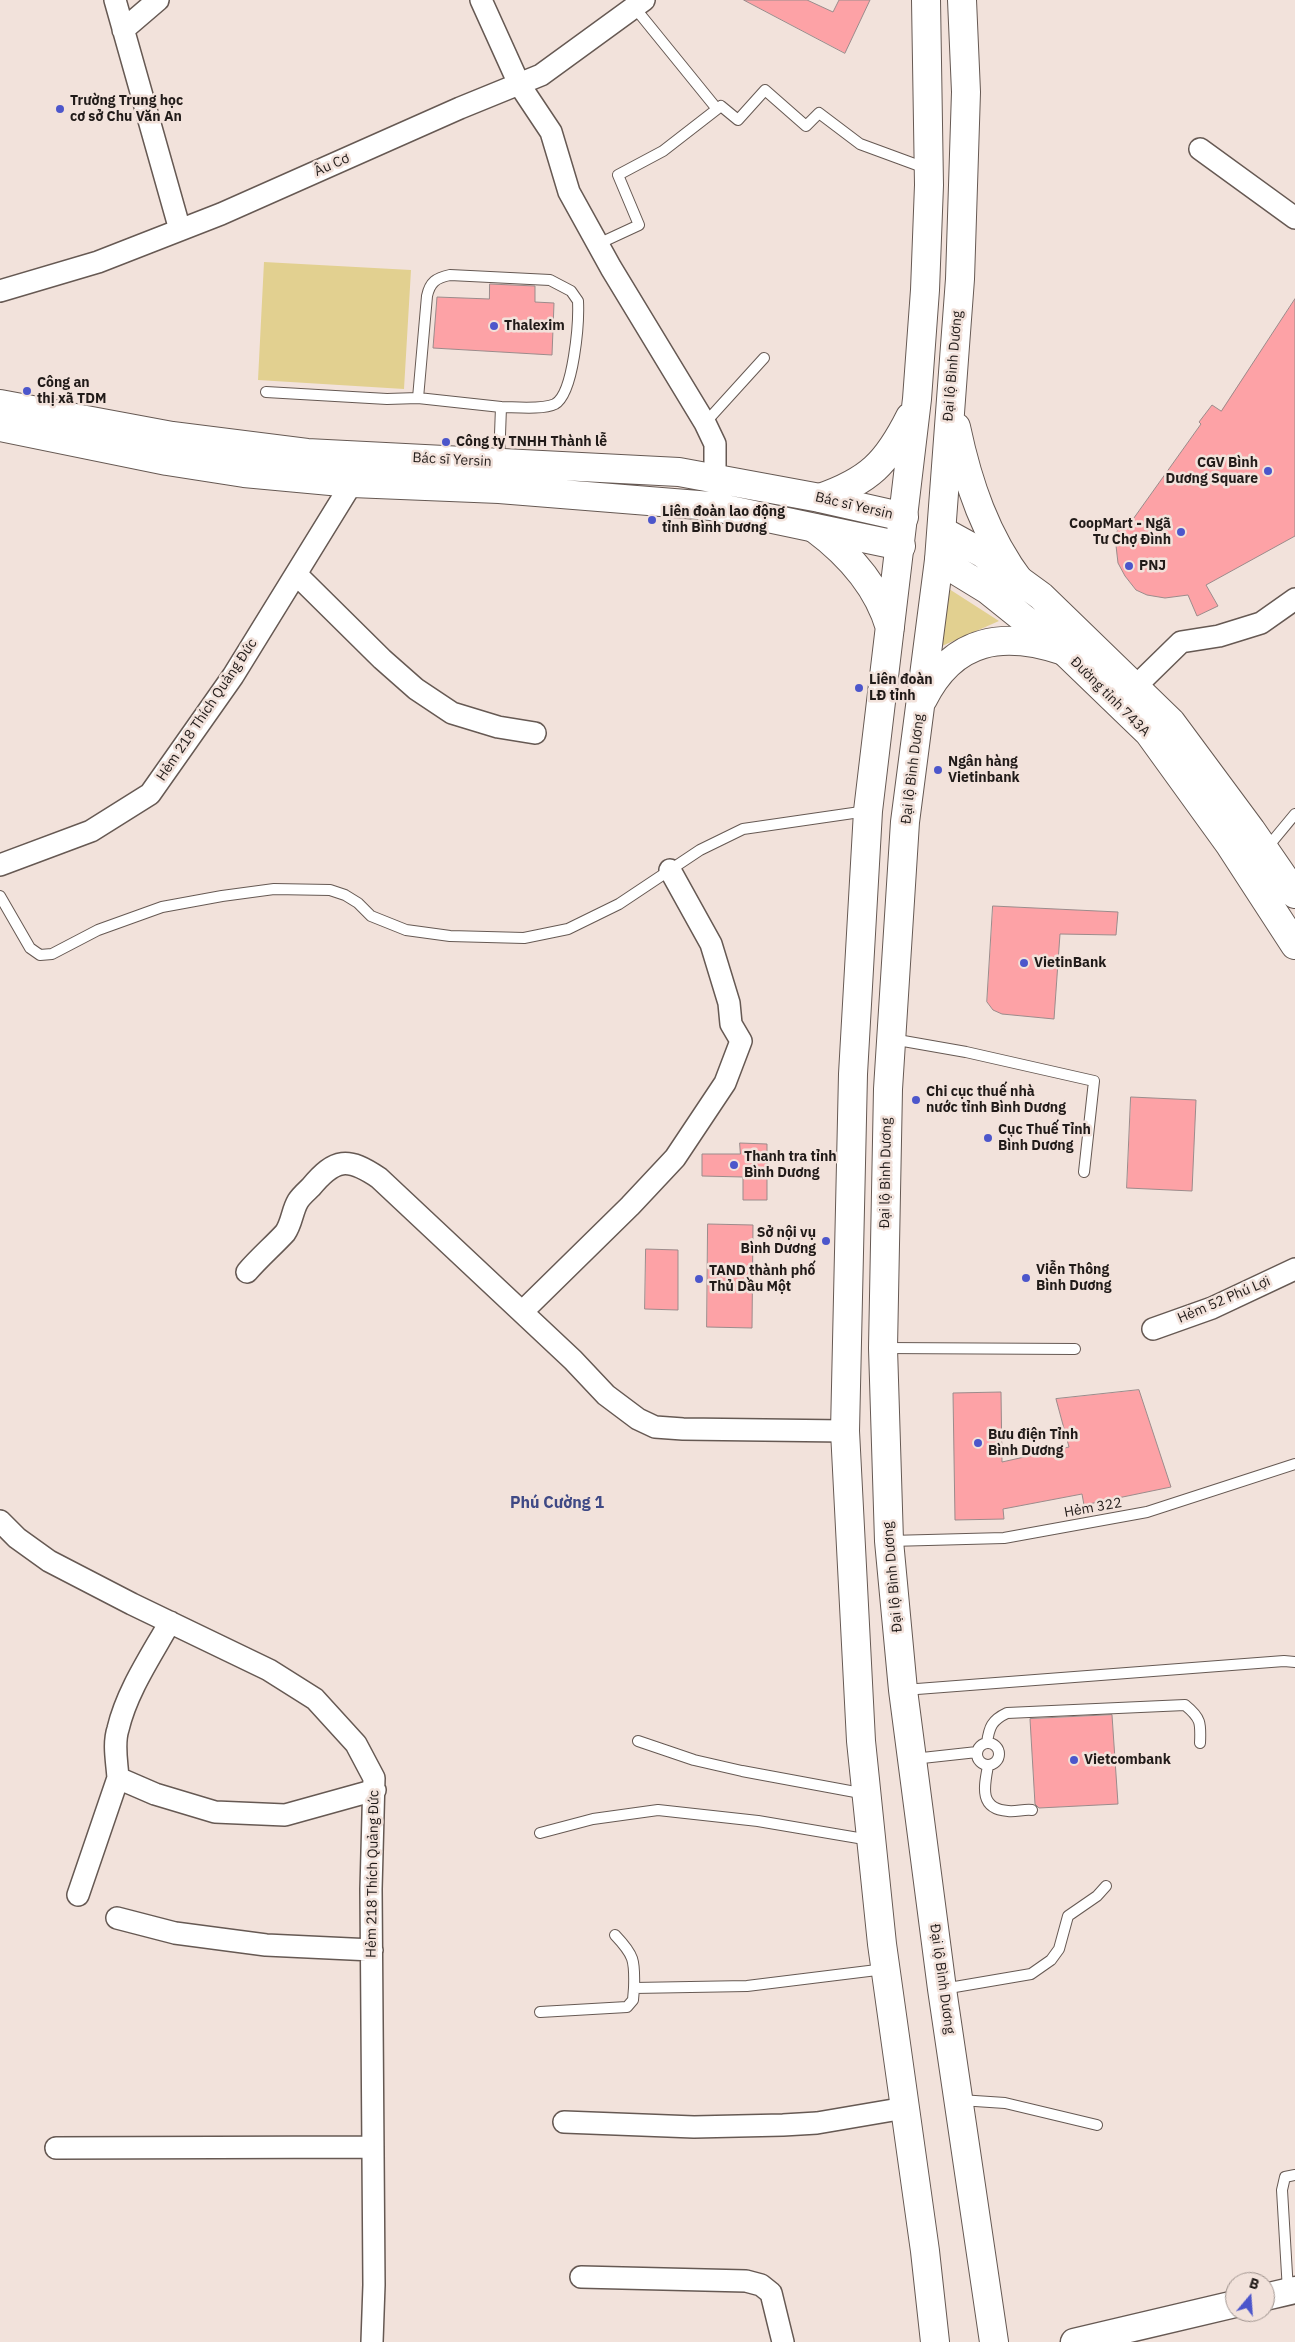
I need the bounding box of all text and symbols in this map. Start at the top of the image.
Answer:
place label: Trường Trung học cơ sở Chu Văn An [70,93,183,125]
marker: Trường Trung học cơ sở Chu Văn An [54,103,66,115]
street label: Âu Cơ [312,150,352,180]
street label: Đại lộ Bình Dương [940,310,966,422]
place label: Thalexim [504,318,565,334]
marker: Thalexim [488,320,500,332]
place label: Công an thị xã TDM [37,375,107,408]
marker: Công an thị xã TDM [21,385,33,397]
place label: Công ty TNHH Thành lễ [456,434,607,450]
marker: Công ty TNHH Thành lễ [440,436,452,448]
street label: Bác sĩ Yersin [412,450,492,470]
place label: CGV Bình Dương Square [1166,455,1258,488]
marker: CGV Bình Dương Square [1262,465,1274,477]
street label: Bác sĩ Yersin [813,489,895,523]
place label: Liên đoàn lao động tỉnh Bình Dương [662,504,785,536]
marker: Liên đoàn lao động tỉnh Bình Dương [646,514,658,526]
place label: CoopMart - Ngã Tư Chợ Đình [1069,516,1171,548]
marker: CoopMart - Ngã Tư Chợ Đình [1175,526,1187,538]
place label: PNJ [1139,558,1166,574]
marker: PNJ [1123,560,1135,572]
street label: Hẻm 218 Thích Quảng Đức [153,636,261,784]
street label: Đường tỉnh 743A [1067,654,1153,740]
place label: Liên đoàn LĐ tỉnh [869,672,933,704]
marker: Liên đoàn LĐ tỉnh [853,682,865,694]
street label: Đại lộ Bình Dương [898,713,928,825]
place label: Ngân hàng Vietinbank [948,754,1020,786]
marker: Ngân hàng Vietinbank [932,764,944,776]
place label: VietinBank [1034,955,1106,971]
marker: VietinBank [1018,957,1030,969]
place label: Chi cục thuế nhà nước tỉnh Bình Dương [926,1084,1066,1116]
marker: Chi cục thuế nhà nước tỉnh Bình Dương [910,1094,922,1106]
street label: Đại lộ Bình Dương [877,1117,895,1229]
place label: Cục Thuế Tỉnh Bình Dương [998,1122,1091,1154]
marker: Cục Thuế Tỉnh Bình Dương [982,1132,994,1144]
place label: Thanh tra tỉnh Bình Dương [744,1149,837,1182]
marker: Thanh tra tỉnh Bình Dương [728,1159,740,1171]
place label: Sở nội vụ Bình Dương [741,1225,816,1258]
marker: Sở nội vụ Bình Dương [820,1235,832,1247]
place label: Viễn Thông Bình Dương [1036,1262,1111,1294]
place label: TAND thành phố Thủ Dầu Một [709,1263,815,1295]
marker: Viễn Thông Bình Dương [1020,1272,1032,1284]
marker: TAND thành phố Thủ Dầu Một [693,1273,705,1285]
street label: Hẻm 52 Phú Lợi [1175,1273,1273,1327]
place label: Bưu điện Tỉnh Bình Dương [988,1427,1078,1460]
marker: Bưu điện Tỉnh Bình Dương [972,1437,984,1449]
district label: Phú Cường 1 [510,1493,604,1513]
street label: Hẻm 322 [1063,1495,1123,1521]
street label: Đại lộ Bình Dương [880,1521,906,1633]
place label: Vietcombank [1084,1752,1171,1768]
marker: Vietcombank [1068,1754,1080,1766]
street label: Hẻm 218 Thích Quảng Đức [363,1790,383,1958]
street label: Đại lộ Bình Dương [926,1923,958,2035]
north arrow [1225,2272,1275,2322]
text: B [1247,2274,1262,2294]

